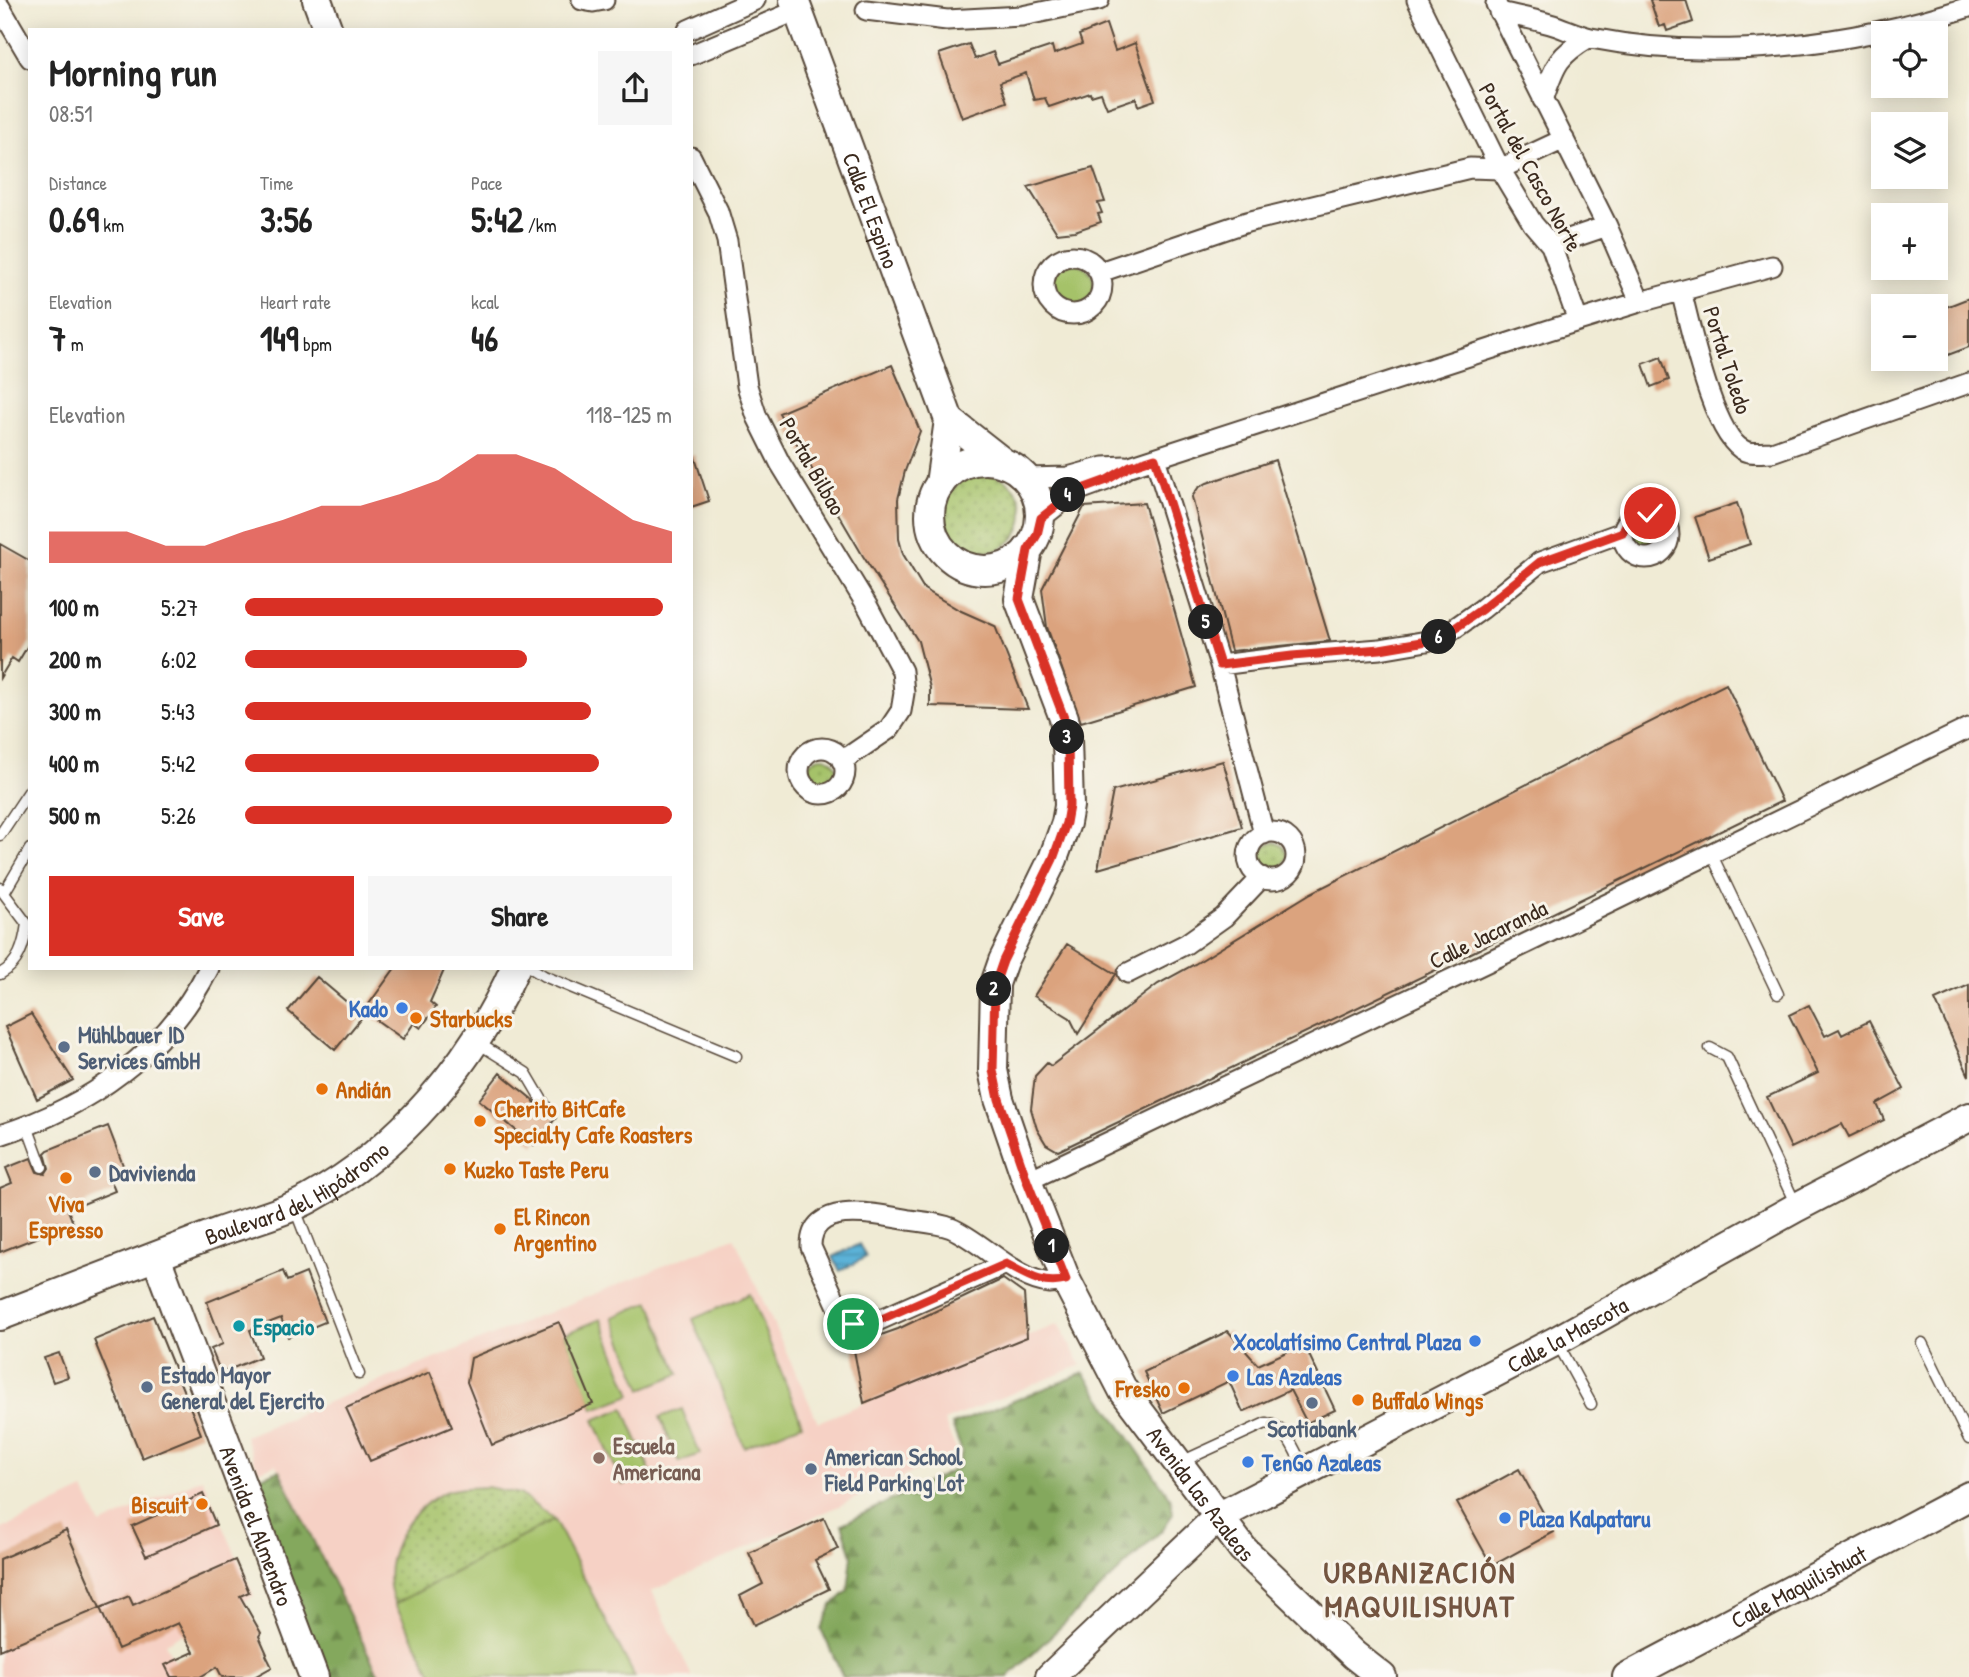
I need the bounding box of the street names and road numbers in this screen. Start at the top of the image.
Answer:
street label: Portal del Casco Norte [1472,77,1590,257]
street label: Calle El Espino [836,148,907,272]
street label: Portal Toledo [1696,302,1760,418]
street label: Portal Bilbao [773,411,853,521]
street label: Calle Jacaranda [1424,892,1552,976]
street label: Boulevard del Hipódromo [200,1134,395,1252]
street label: Calle la Mascota [1501,1289,1633,1380]
street label: Avenida las Azaleas [1140,1420,1262,1568]
street label: Avenida el Almendro [213,1441,301,1610]
street label: Calle Maquilishuat [1725,1537,1873,1635]

